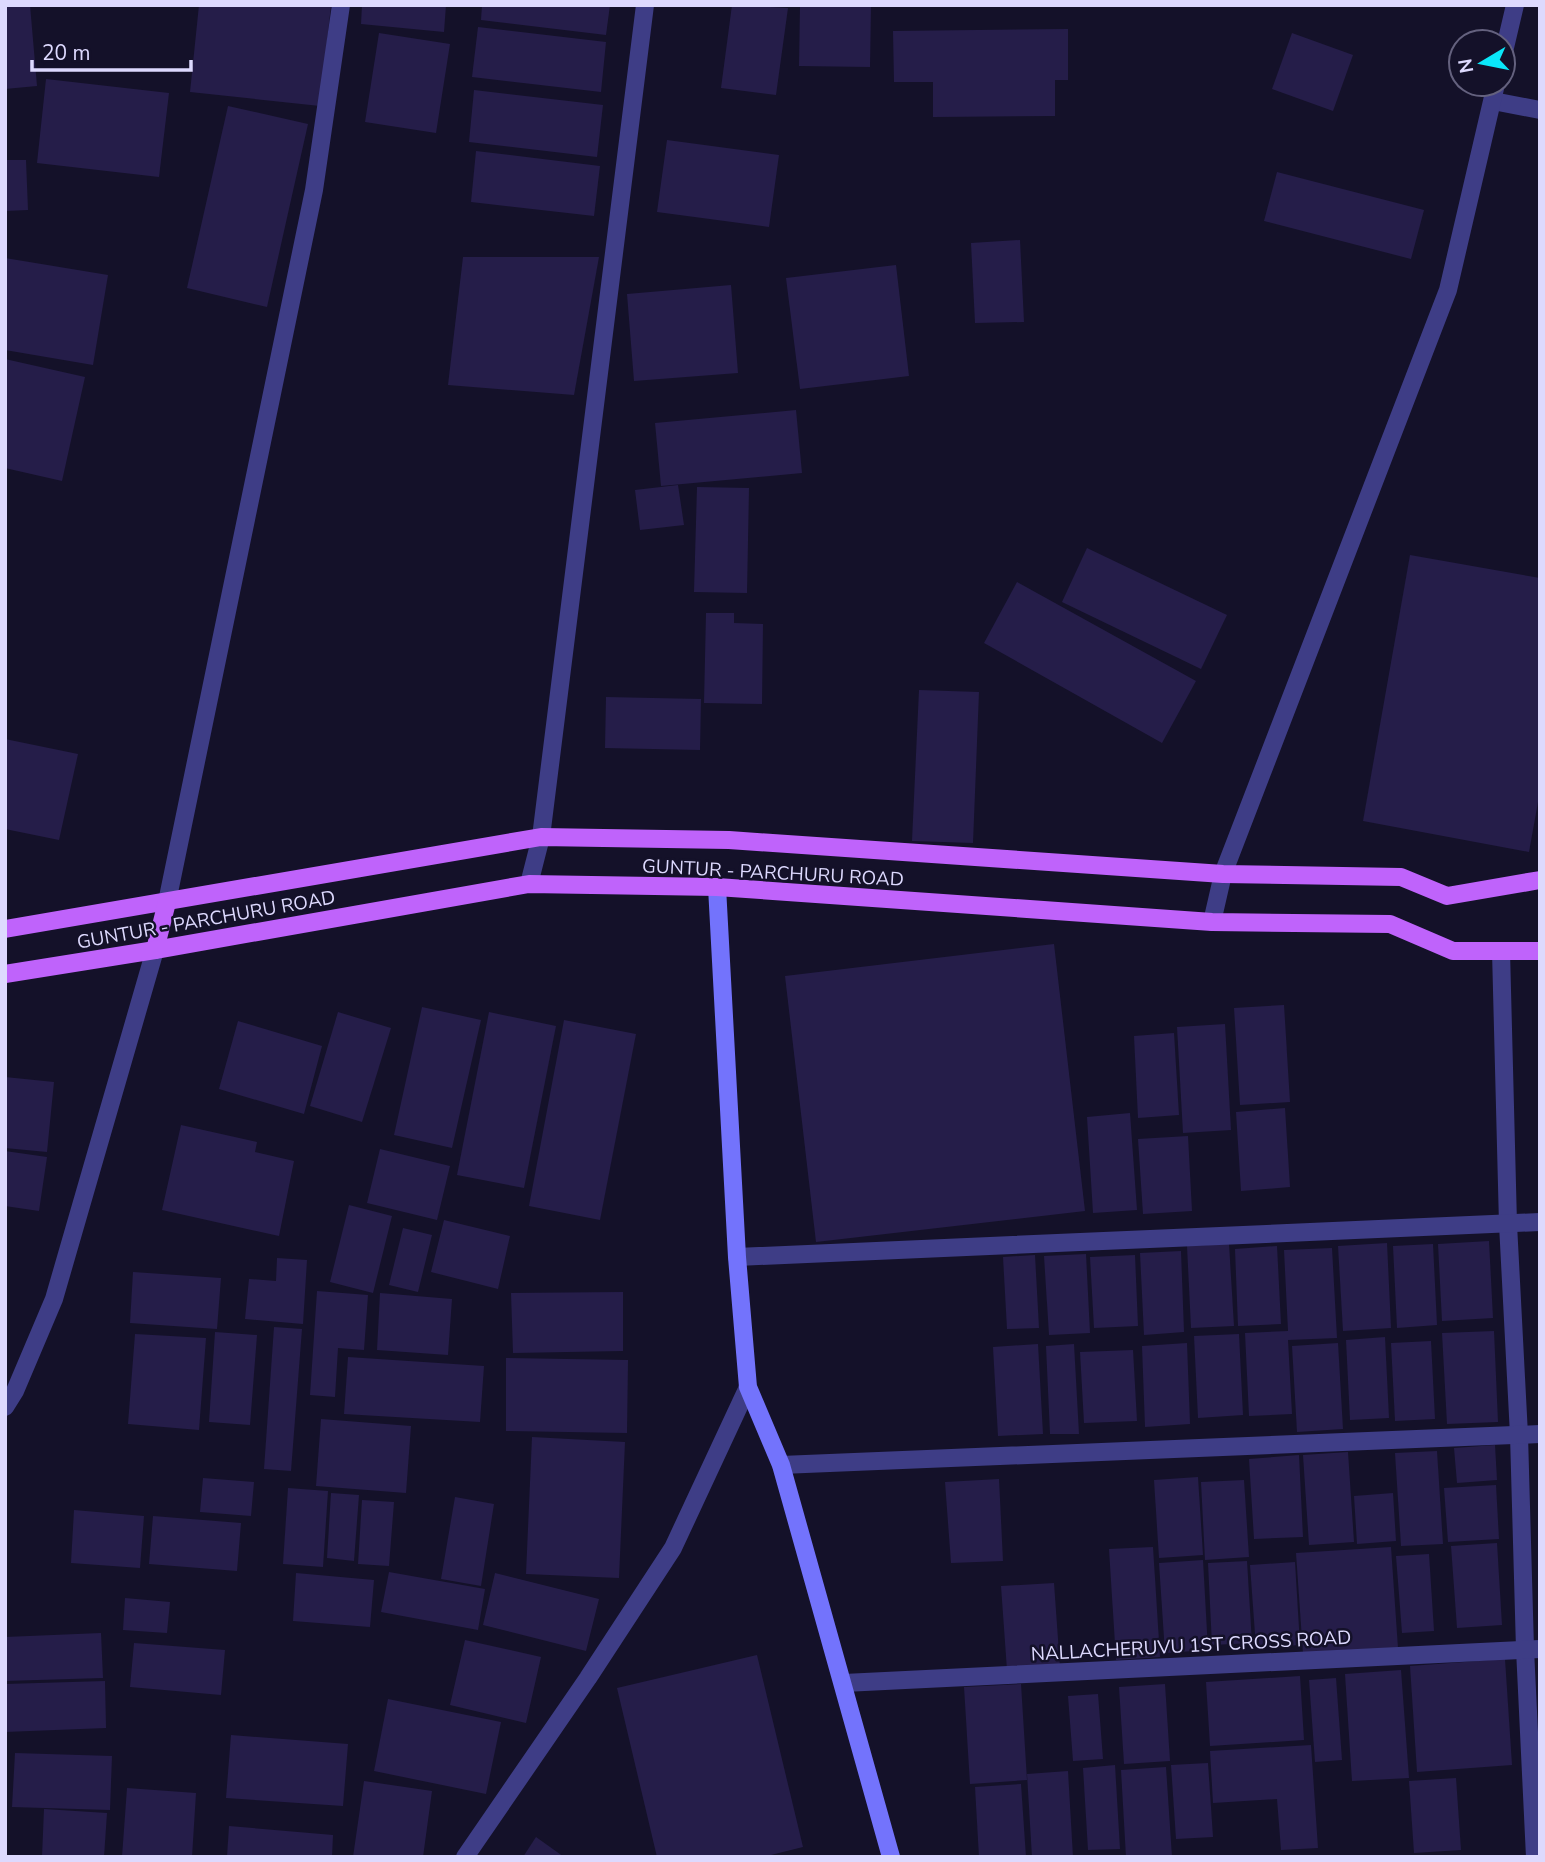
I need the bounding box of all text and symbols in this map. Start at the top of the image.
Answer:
scale bar [32,28,191,72]
north arrow [1447,28,1517,98]
text: 20 m [42,39,91,67]
text: N [1452,57,1480,75]
street label: GUNTUR - PARCHURU ROAD [641,853,904,893]
street label: GUNTUR - PARCHURU ROAD [75,884,337,956]
street label: NALLACHERUVU 1ST CROSS ROAD [1030,1625,1352,1667]

